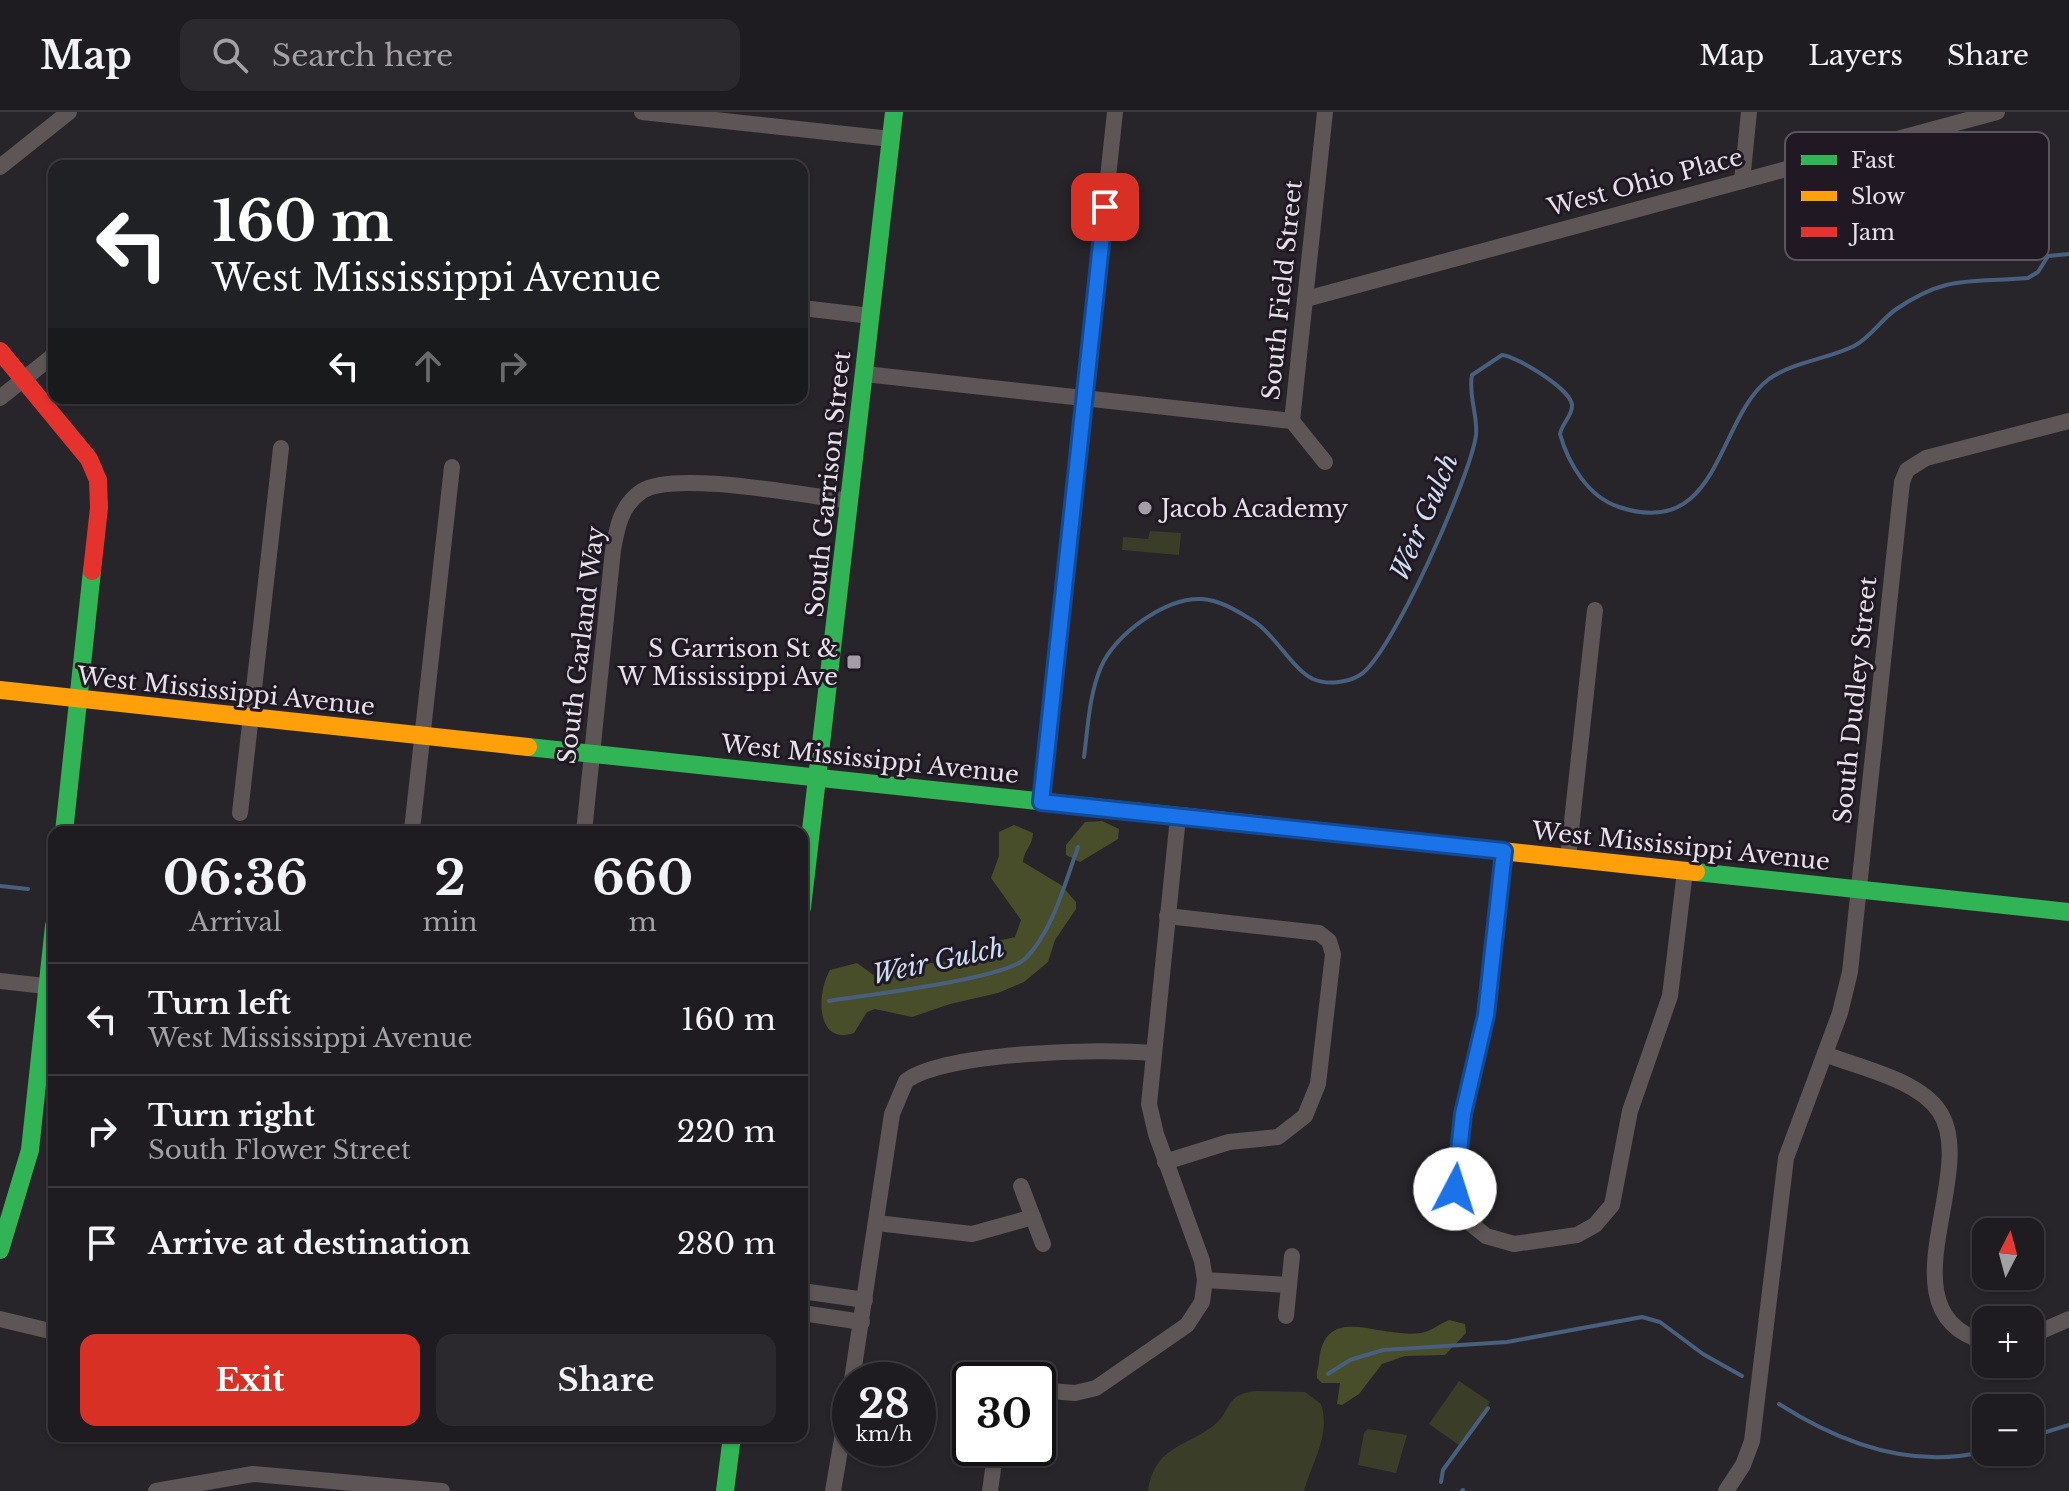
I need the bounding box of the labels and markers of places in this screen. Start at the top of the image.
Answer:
pin [1071,173,1139,241]
place label: Jacob Academy [1158,494,1349,523]
marker: Jacob Academy [1136,499,1154,517]
place label: S Garrison St & W Mississippi Ave [617,634,838,691]
marker: S Garrison St & W Mississippi Ave [845,653,863,671]

